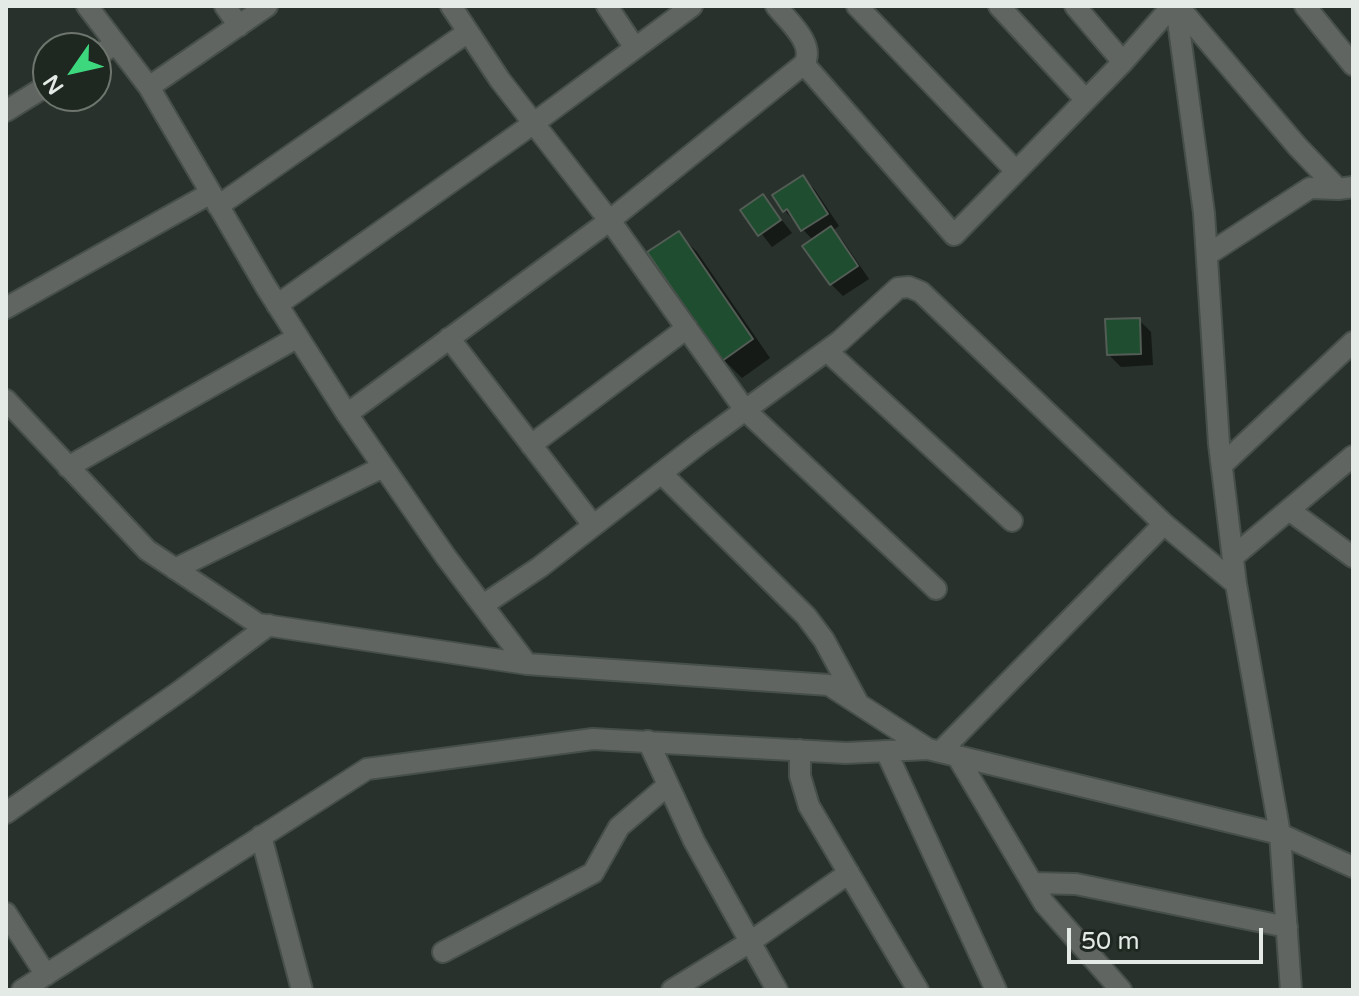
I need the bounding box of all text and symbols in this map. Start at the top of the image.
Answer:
north arrow [32,32,112,112]
text: N [38,70,69,99]
scale bar [1071,912,1267,962]
text: 50 m [1081,927,1139,956]

